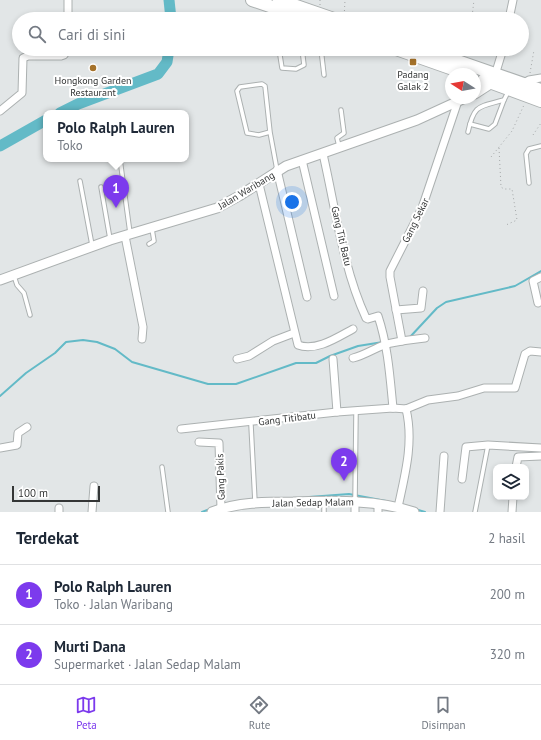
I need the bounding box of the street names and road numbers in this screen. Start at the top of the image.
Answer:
street label: Jalan Waribang [215,168,277,213]
street label: Gang Sekar [399,195,432,245]
street label: Gang Titi Batu [328,205,355,267]
street label: Gang Titibatu [258,409,317,428]
street label: Gang Pakis [213,454,228,500]
street label: Jalan Sedap Malam [271,495,354,510]

